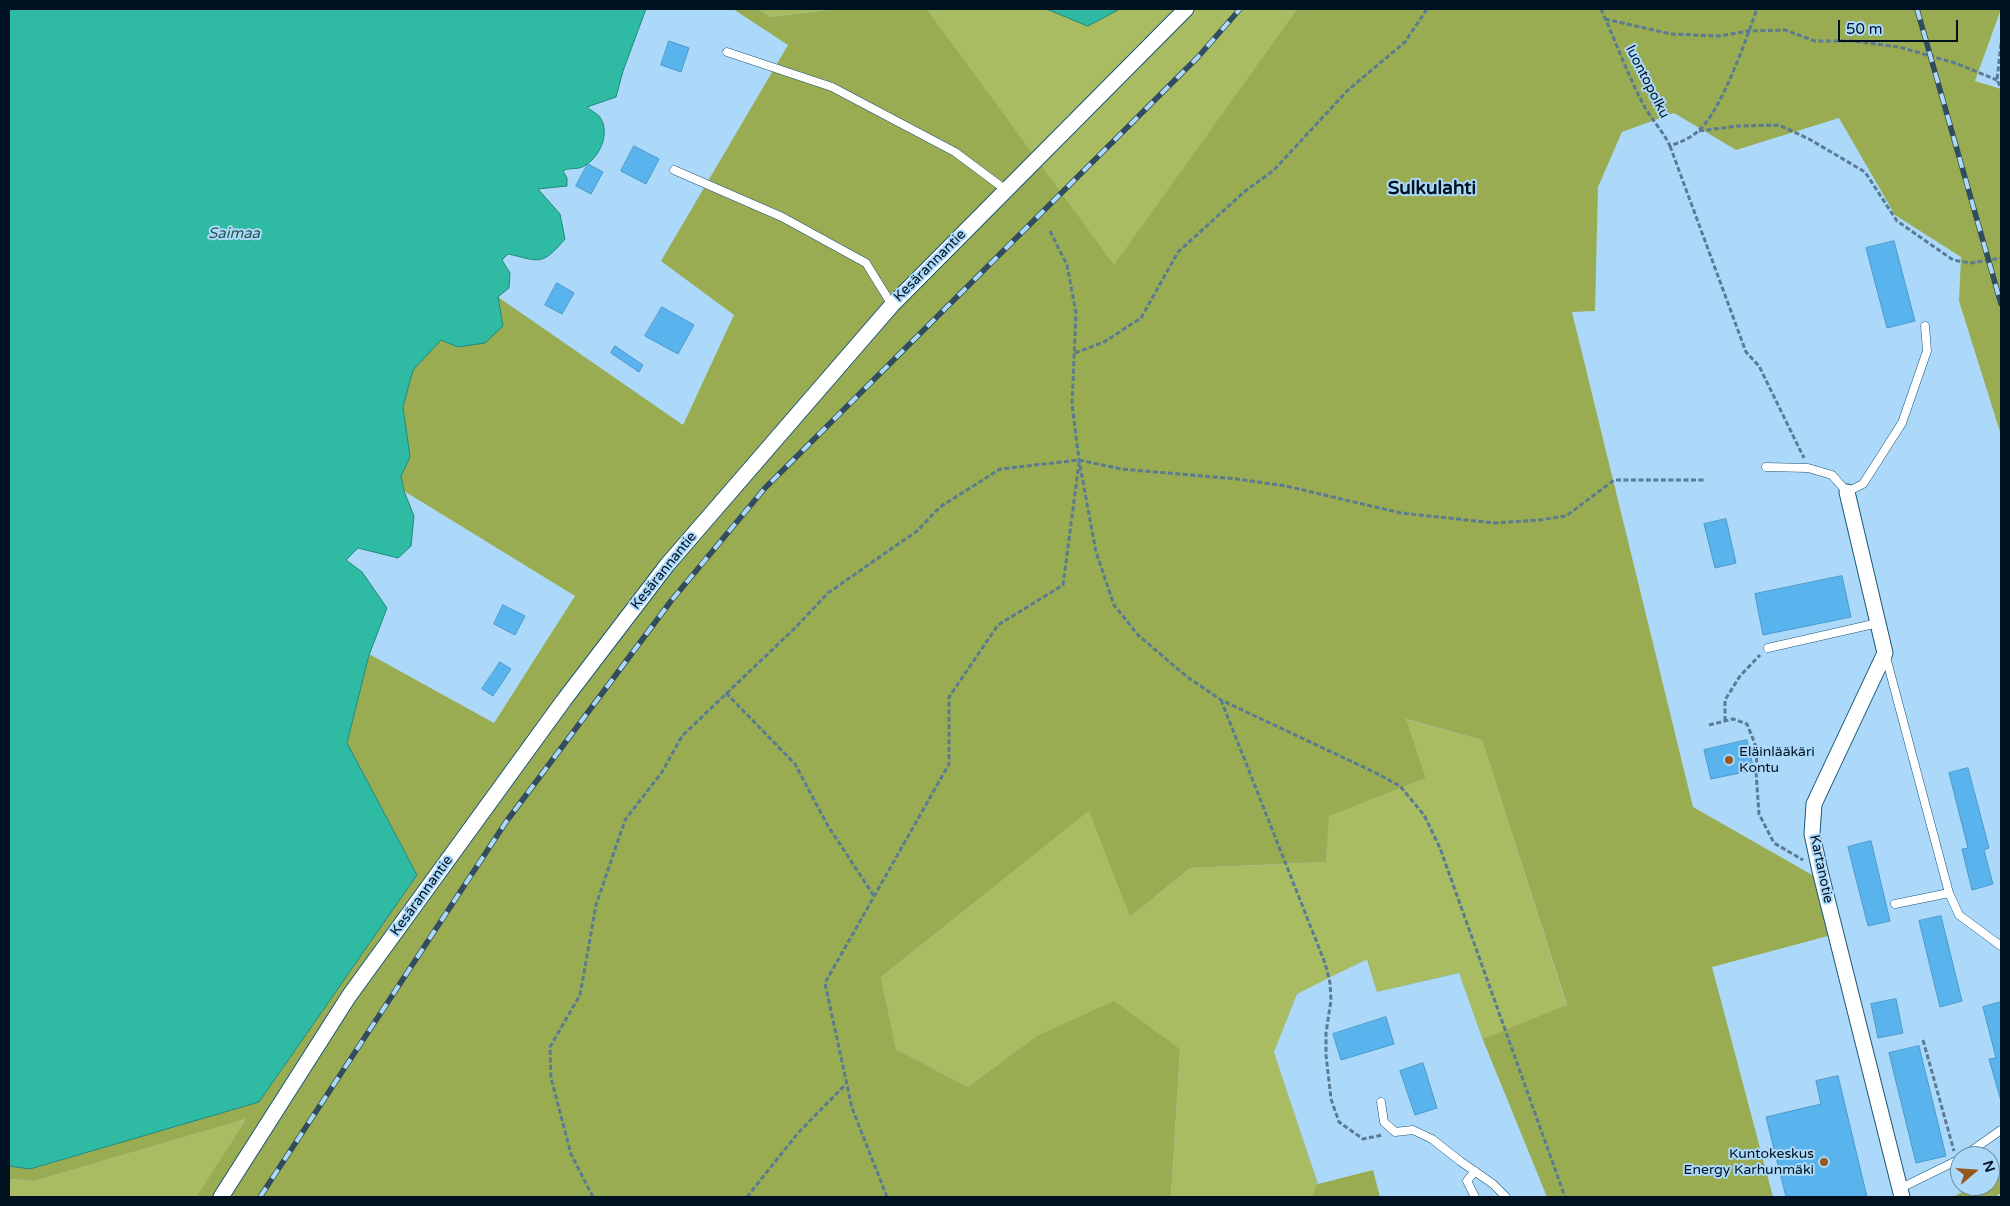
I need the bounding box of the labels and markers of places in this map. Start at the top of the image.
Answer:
place label: Eläinlääkäri Kontu [1739,744,1815,776]
marker: Eläinlääkäri Kontu [1723,754,1735,766]
place label: Kuntokeskus Energy Karhunmäki [1684,1146,1814,1178]
marker: Kuntokeskus Energy Karhunmäki [1818,1156,1830,1168]

